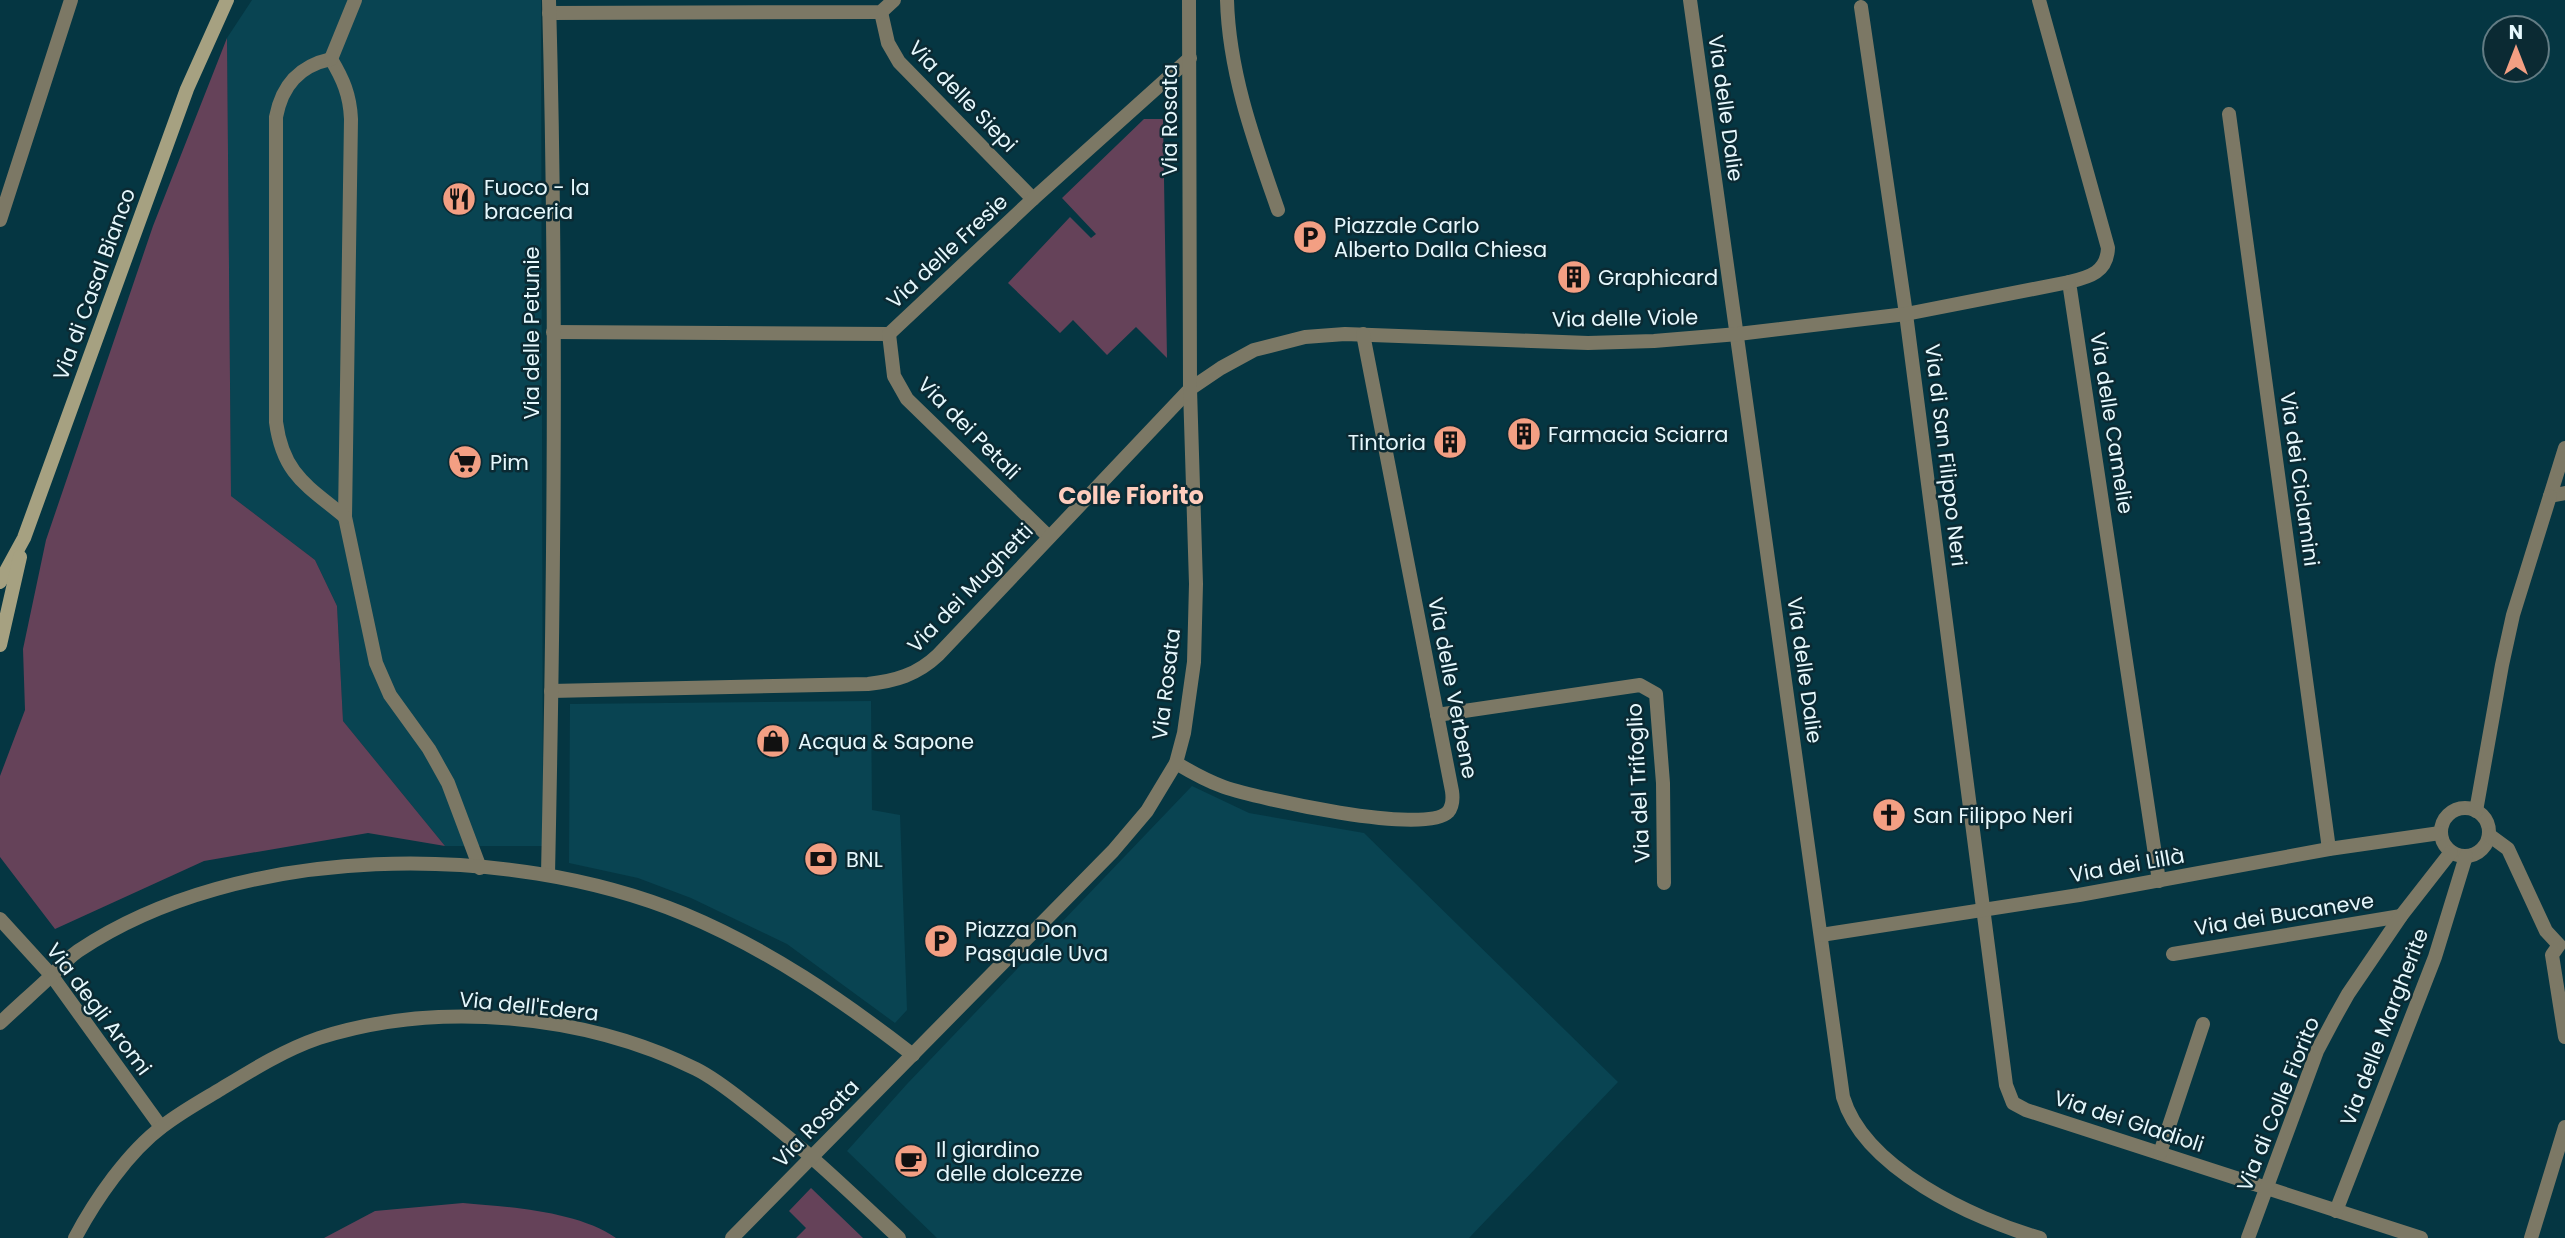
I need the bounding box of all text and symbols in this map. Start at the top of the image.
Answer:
north arrow [2481,14,2551,84]
text: N [2509,19,2523,46]
street label: Via delle Dalie [1701,33,1751,183]
street label: Via delle Siepi [902,34,1024,158]
street label: Via Rosata [1155,64,1184,176]
place label: Fuoco - la braceria [484,173,590,226]
restaurant icon: Fuoco - la braceria [440,180,478,218]
street label: Via di Casal Bianco [46,184,142,384]
street label: Via delle Fresie [880,187,1014,315]
place label: Piazzale Carlo Alberto Dalla Chiesa [1334,211,1547,264]
parking icon: Piazzale Carlo Alberto Dalla Chiesa [1291,218,1329,256]
street label: Via delle Petunie [517,246,546,420]
building icon: Graphicard [1555,258,1593,296]
place label: Graphicard [1598,263,1718,292]
street label: Via delle Viole [1552,302,1698,334]
street label: Via delle Camelie [2083,330,2141,516]
street label: Via di San Filippo Neri [1918,342,1974,568]
street label: Via dei Petali [911,370,1027,486]
street label: Via dei Ciclamini [2273,390,2327,568]
building icon: Farmacia Sciarra [1505,415,1543,453]
place label: Farmacia Sciarra [1548,420,1728,449]
building icon: Tintoria [1431,423,1469,461]
place label: Tintoria [1348,428,1426,457]
supermarket icon: Pim [446,443,484,481]
place label: Pim [490,448,529,477]
district label: Colle Fiorito [1058,479,1204,512]
street label: Via dei Mughetti [901,517,1039,659]
street label: Via delle Verbene [1421,595,1485,781]
street label: Via delle Dalie [1780,595,1830,745]
street label: Via Rosata [1145,626,1187,742]
street label: Via del Trifoglio [1619,702,1657,864]
shop icon: Acqua & Sapone [754,722,792,760]
place label: Acqua & Sapone [798,727,974,756]
church icon: San Filippo Neri [1870,796,1908,834]
place label: San Filippo Neri [1913,801,2073,830]
bank icon: BNL [802,840,840,878]
street label: Via dei Lillà [2067,841,2187,889]
place label: BNL [846,845,883,874]
street label: Via dei Bucaneve [2192,885,2376,943]
place label: Piazza Don Pasquale Uva [965,915,1108,968]
parking icon: Piazza Don Pasquale Uva [922,922,960,960]
street label: Via delle Margherite [2333,924,2435,1130]
street label: Via degli Aromi [40,937,158,1081]
street label: Via dell'Edera [458,984,600,1028]
street label: Via di Colle Fiorito [2230,1012,2326,1196]
street label: Via Rosata [767,1073,865,1173]
street label: Via dei Gladioli [2050,1083,2208,1159]
place label: Il giardino delle dolcezze [936,1135,1083,1188]
cafe icon: Il giardino delle dolcezze [892,1142,930,1180]

